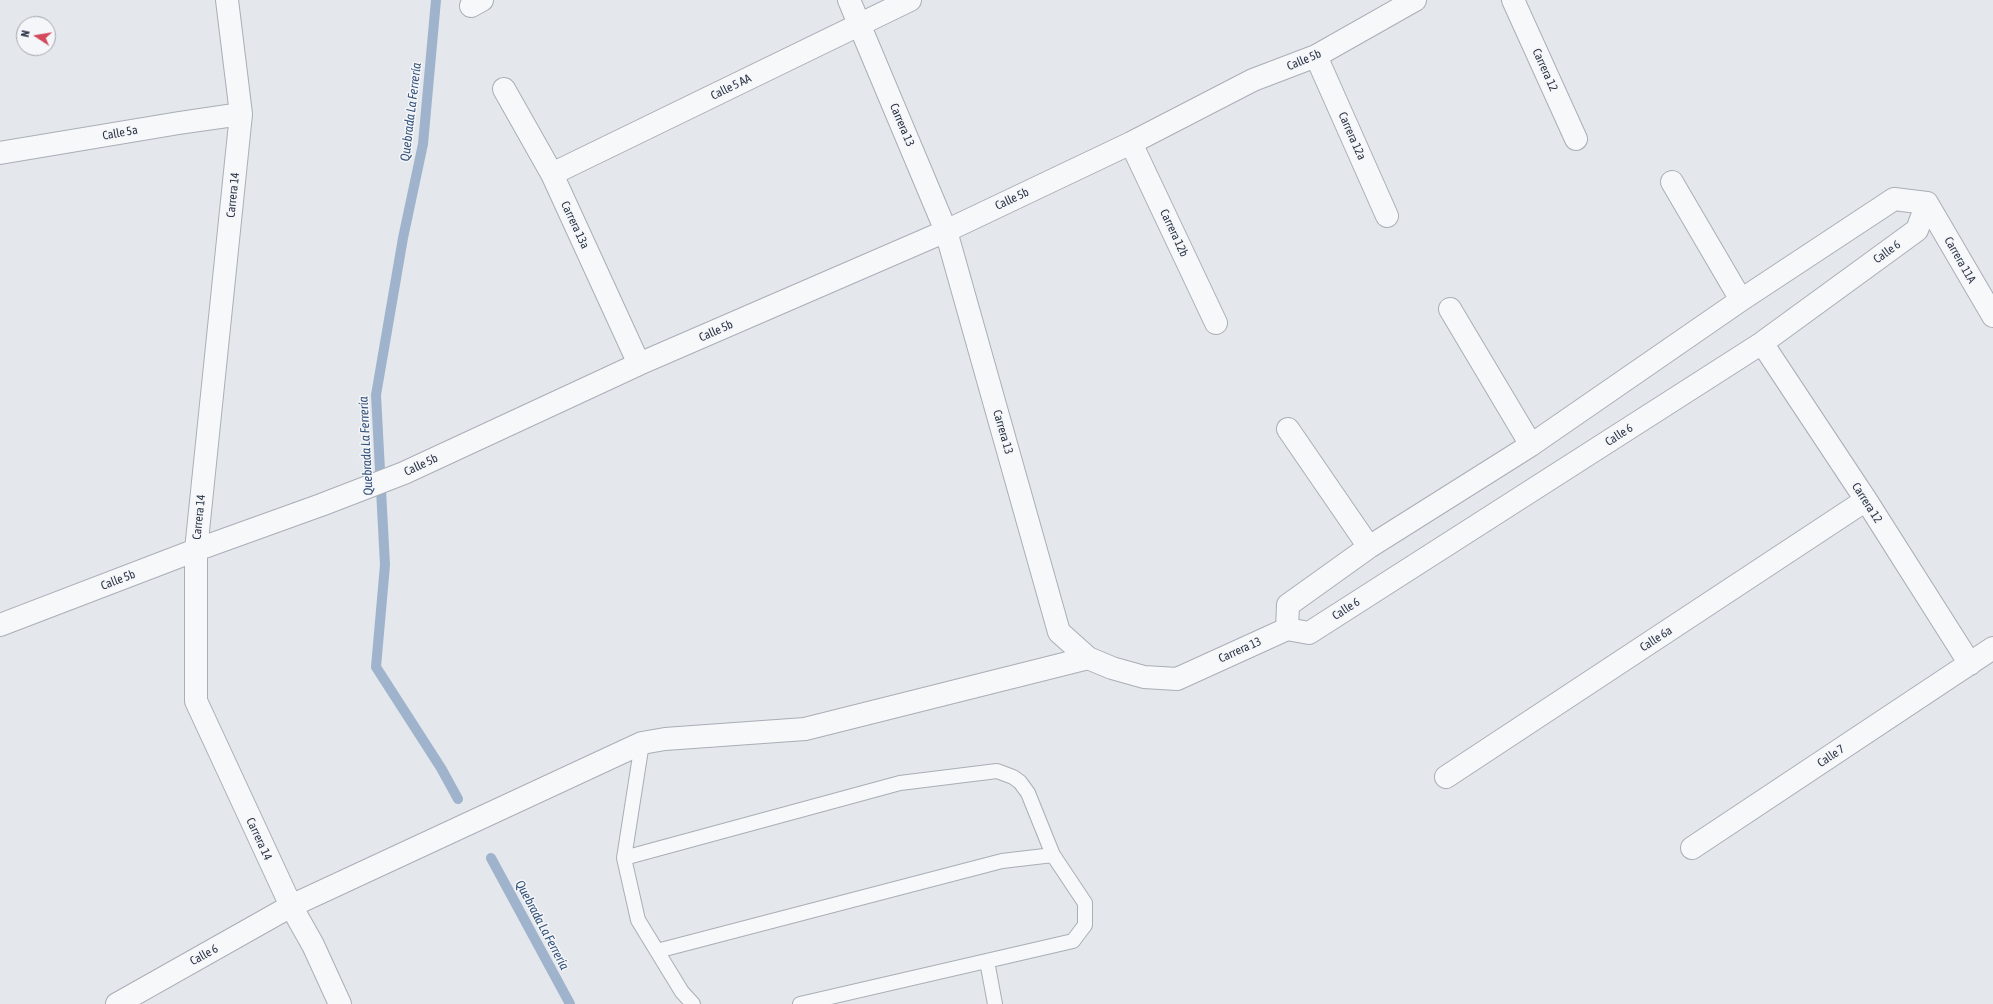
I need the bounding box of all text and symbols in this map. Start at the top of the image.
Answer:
north arrow [16,16,56,56]
text: N [19,29,32,38]
street label: Calle 5b [1285,46,1323,74]
street label: Carrera 12 [1529,46,1561,94]
water label: Quebrada La Ferrería [397,62,425,162]
street label: Calle 5 AA [708,71,754,103]
street label: Carrera 13 [887,101,917,149]
street label: Carrera 12a [1335,110,1369,162]
street label: Calle 5a [101,123,139,143]
street label: Carrera 14 [223,172,243,218]
street label: Calle 5b [993,185,1031,213]
street label: Carrera 13a [558,199,592,251]
street label: Carrera 12b [1157,207,1191,259]
street label: Carrera 11A [1941,234,1979,286]
street label: Calle 6 [1871,237,1903,267]
street label: Calle 5b [697,317,735,345]
water label: Quebrada La Ferrería [356,396,376,496]
street label: Carrera 13 [990,408,1016,456]
street label: Calle 6 [1603,421,1635,449]
street label: Calle 5b [402,451,440,479]
street label: Carrera 12 [1849,480,1885,526]
street label: Carrera 14 [189,494,209,540]
street label: Calle 5b [99,567,137,593]
street label: Calle 6 [1330,595,1362,623]
street label: Calle 6a [1637,623,1675,655]
street label: Carrera 13 [1216,634,1264,666]
street label: Calle 7 [1815,742,1847,770]
street label: Carrera 14 [243,815,275,863]
water label: Quebrada La Ferrería [512,878,572,972]
street label: Calle 6 [187,941,221,969]

